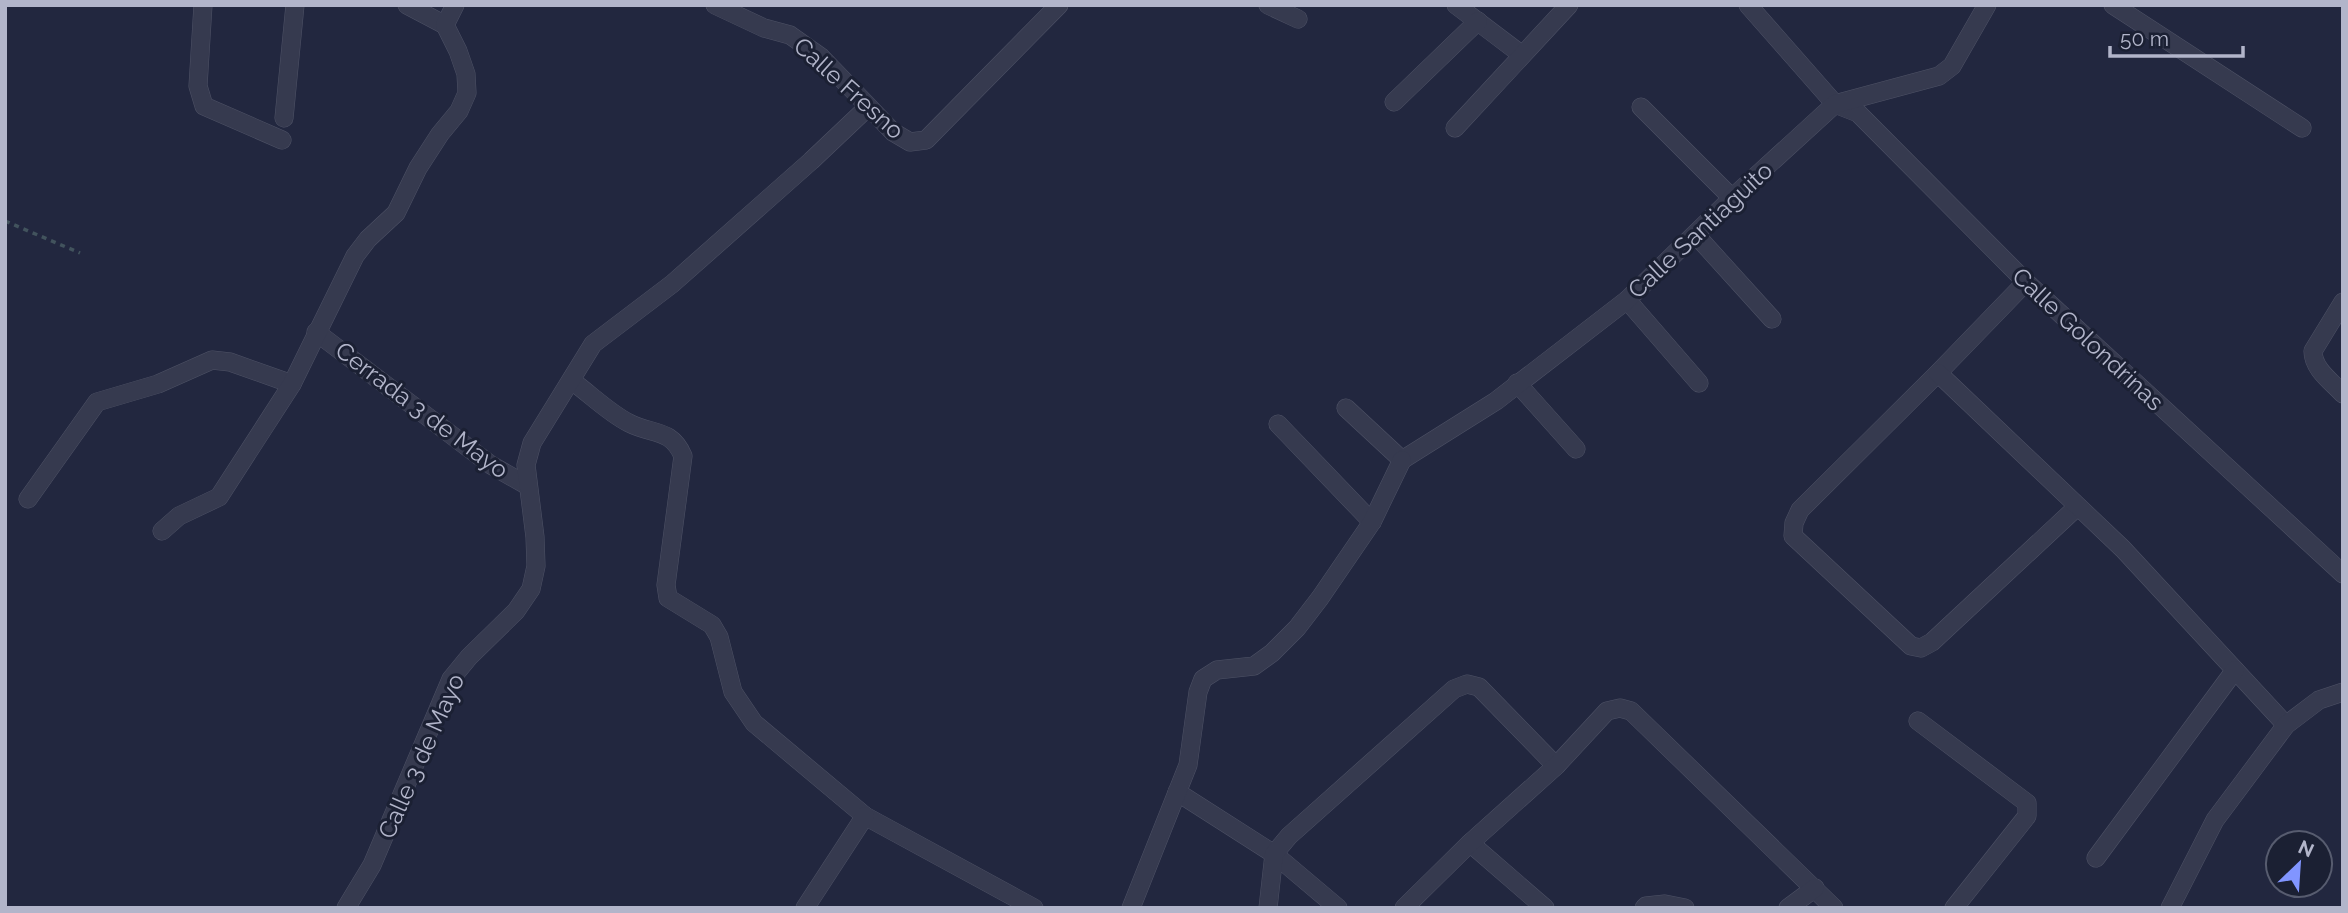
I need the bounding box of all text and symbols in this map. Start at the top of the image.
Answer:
scale bar [2110,14,2243,58]
text: 50 m [2120,26,2169,51]
street label: Calle Fresno [788,31,910,145]
street label: Calle Santiaguito [1622,156,1778,304]
street label: Calle Golondrinas [2006,261,2170,417]
street label: Cerrada 3 de Mayo [330,335,514,485]
street label: Calle 3 de Mayo [372,669,470,843]
north arrow [2264,829,2334,899]
text: N [2295,836,2317,862]

